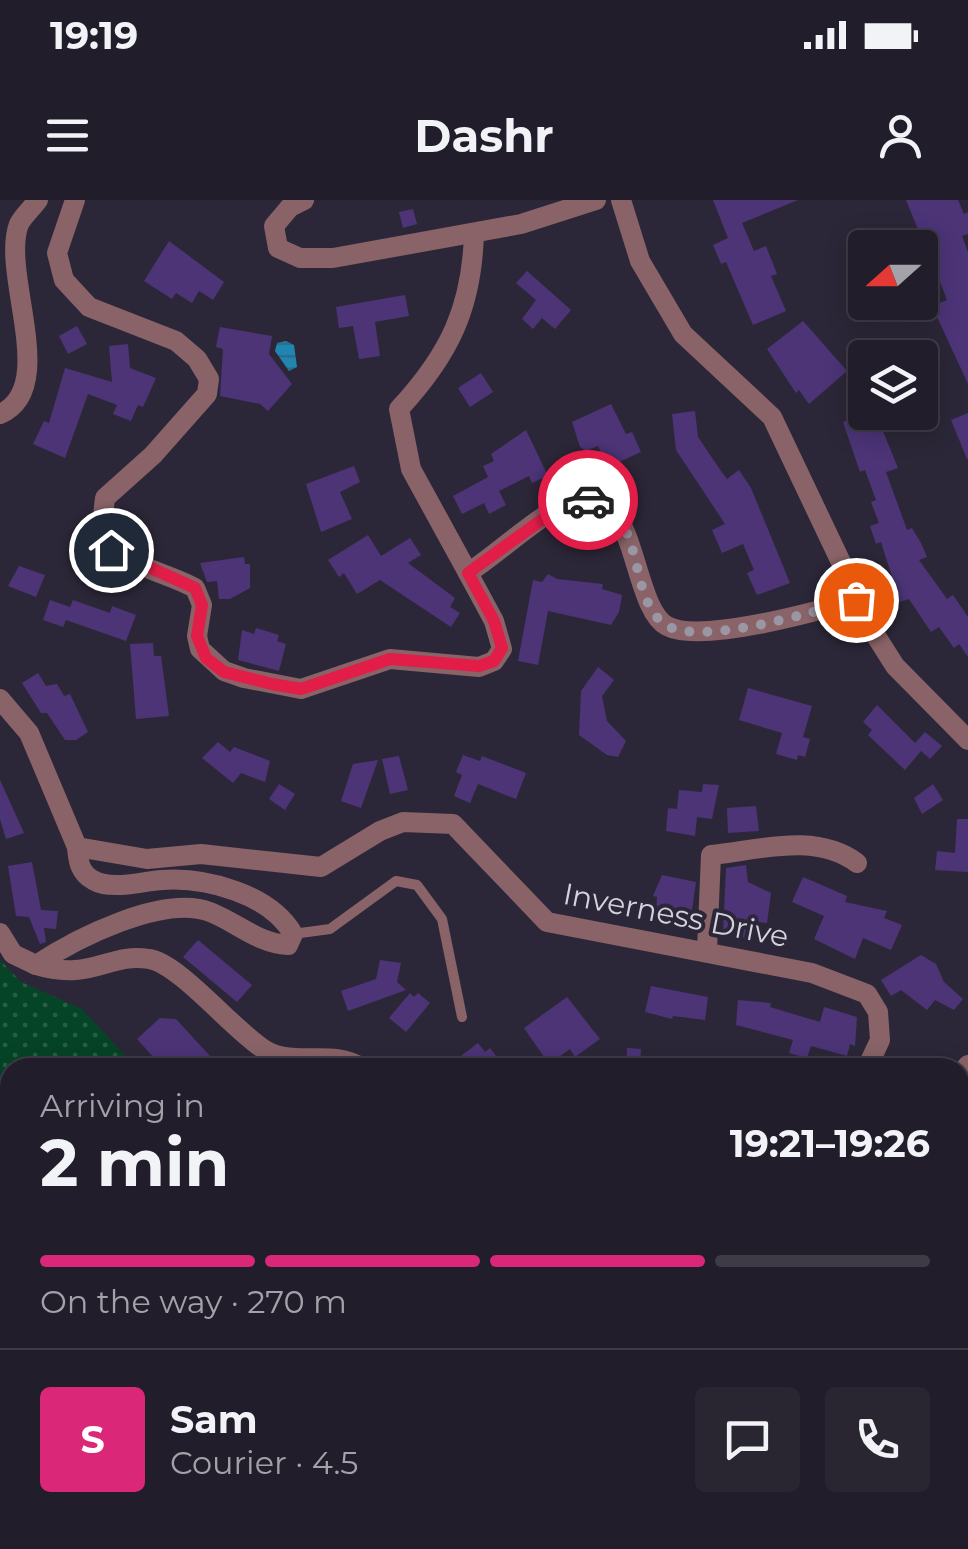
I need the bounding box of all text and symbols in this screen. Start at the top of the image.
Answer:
text: 19:19 [50,12,138,59]
icon: menu [40,108,95,163]
text: Dashr [414,108,554,163]
icon: person [873,108,928,163]
north arrow [848,230,938,320]
map controls [848,230,938,430]
button: layers [848,340,938,430]
courier [538,450,638,550]
icon: car [561,473,616,528]
pin [69,508,154,593]
icon: home [84,523,139,578]
pin [814,558,899,643]
icon: bag [829,573,884,628]
street label: Inverness Drive [560,875,792,955]
text: Arriving in [40,1086,205,1125]
text: 19:21–19:26 [730,1120,930,1167]
text: 2 min [40,1123,229,1202]
text: On the way · 270 m [40,1282,347,1321]
button: chat [695,1387,800,1492]
button: phone [825,1387,930,1492]
text: Sam [170,1396,258,1443]
text: S [80,1416,105,1463]
text: Courier · 4.5 [170,1443,358,1482]

